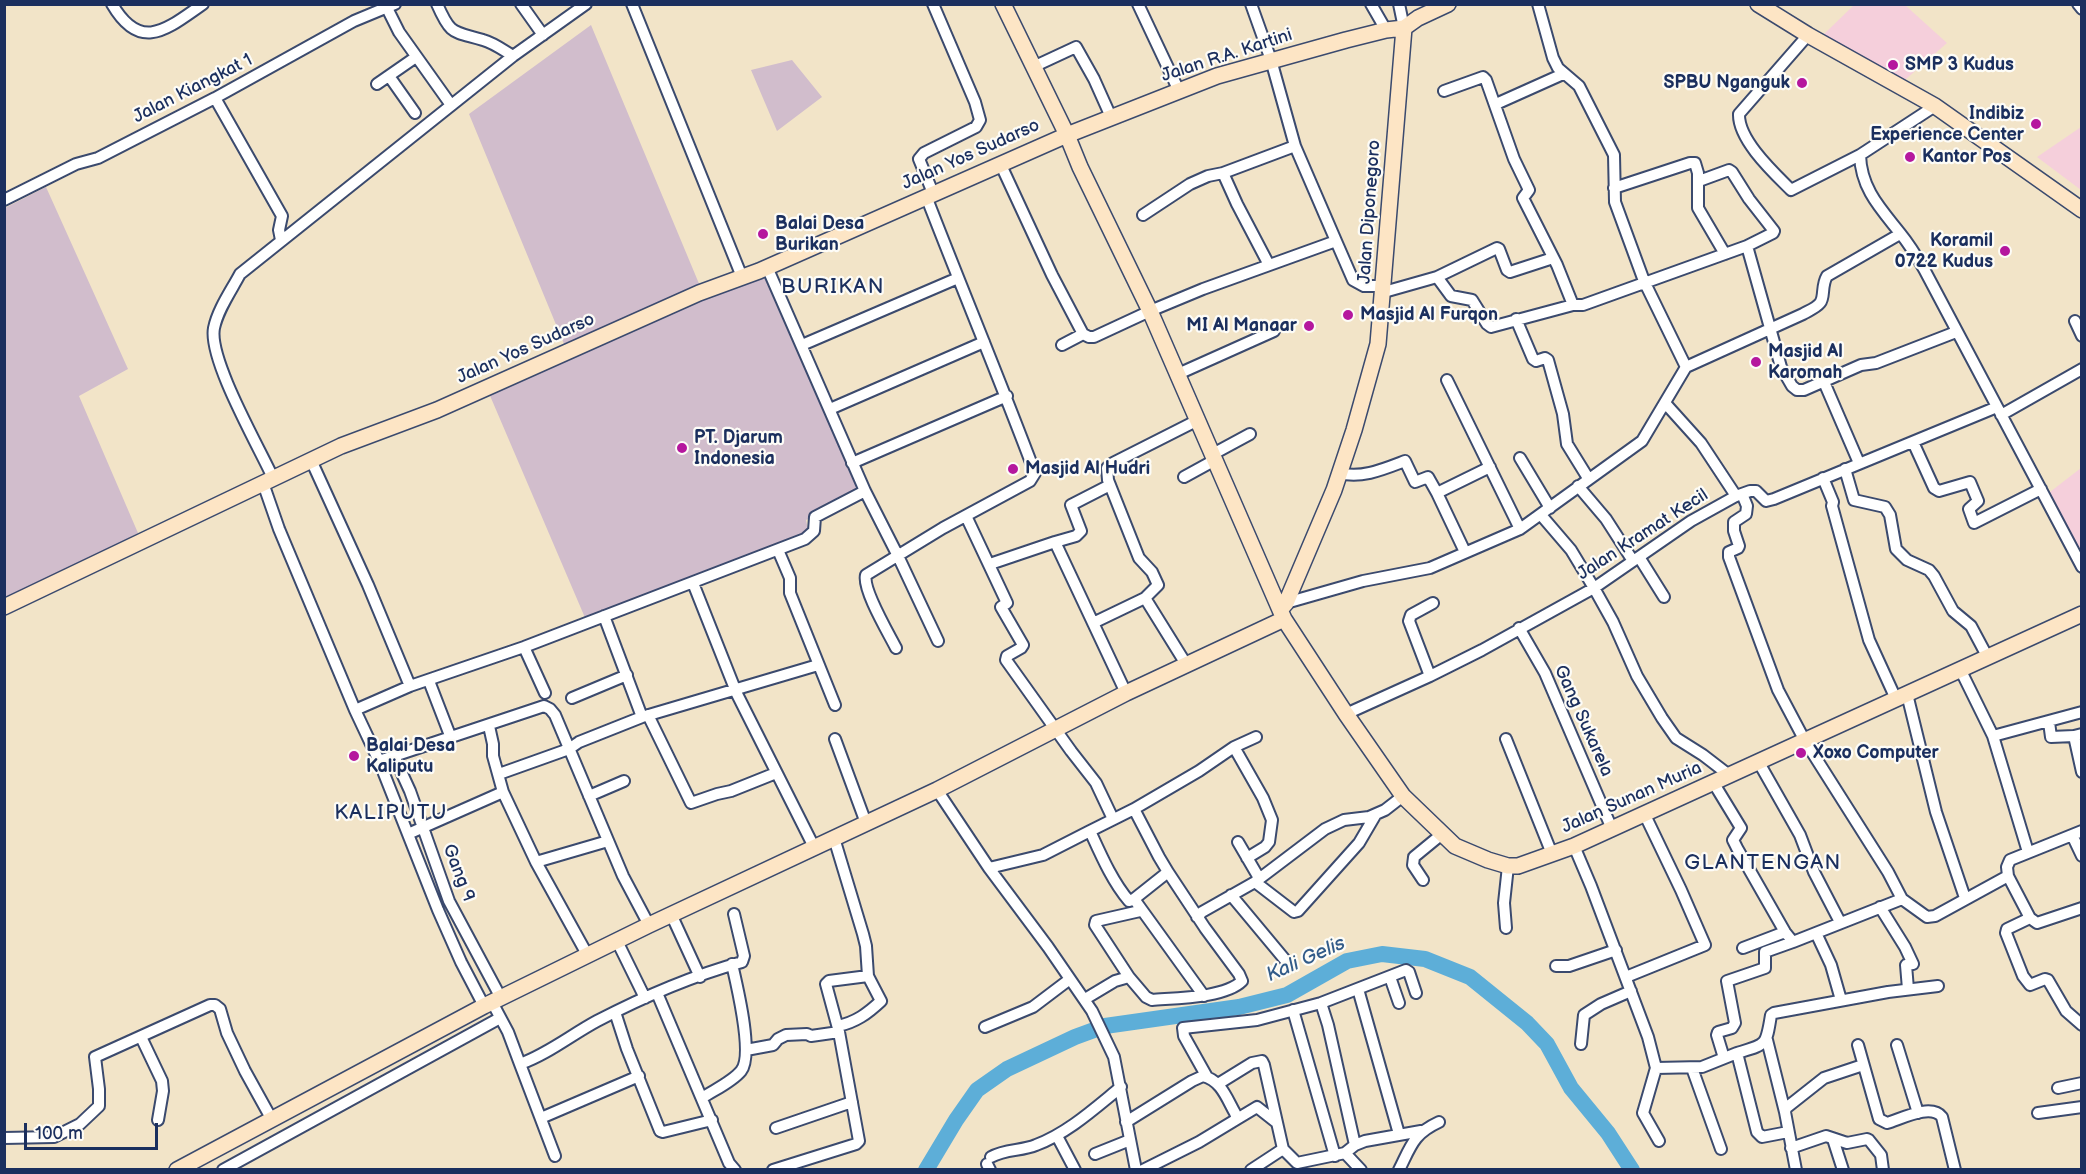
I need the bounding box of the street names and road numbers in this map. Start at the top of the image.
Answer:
street label: Jalan R.A. Kartini [1159,25,1295,87]
street label: Jalan Kiangkat 1 [130,50,256,128]
street label: Jalan Yos Sudarso [899,115,1043,195]
street label: Jalan Diponegoro [1354,139,1386,285]
street label: Jalan Yos Sudarso [454,309,598,389]
street label: Jalan Kramat Kecil [1574,485,1712,585]
street label: Gang Sukarela [1549,662,1617,780]
street label: Jalan Sunan Muria [1559,757,1705,839]
street label: Gang 9 [437,841,479,905]

